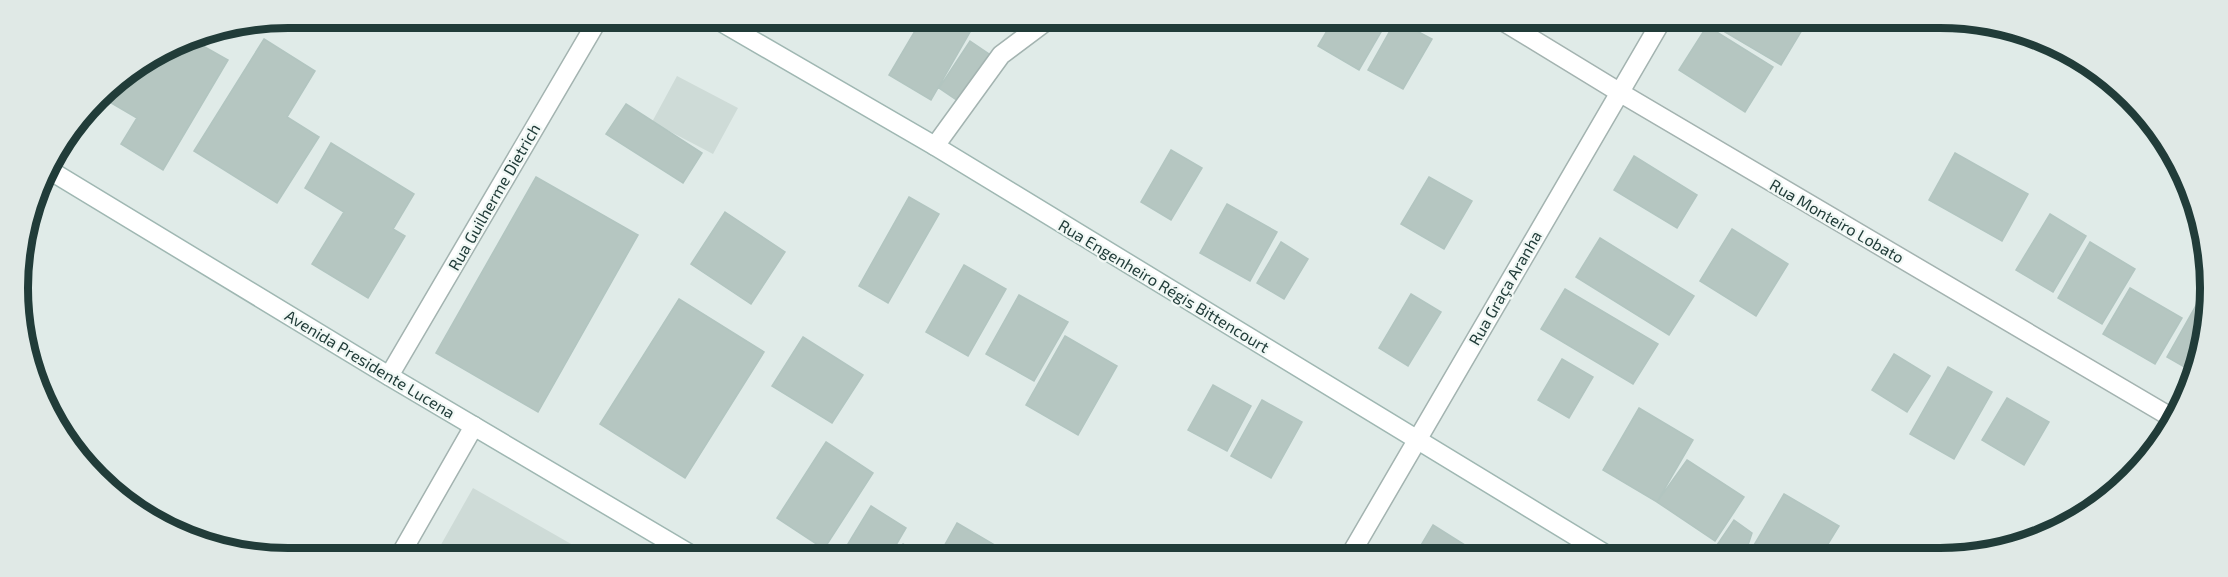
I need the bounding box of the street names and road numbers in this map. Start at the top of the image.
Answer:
street label: Rua Guilherme Dietrich [444,120,543,274]
street label: Rua Monteiro Lobato [1767,174,1908,267]
street label: Rua Engenheiro Régis Bittencourt [1055,215,1273,356]
street label: Rua Graça Aranha [1464,227,1546,349]
street label: Avenida Presidente Lucena [282,305,459,422]

